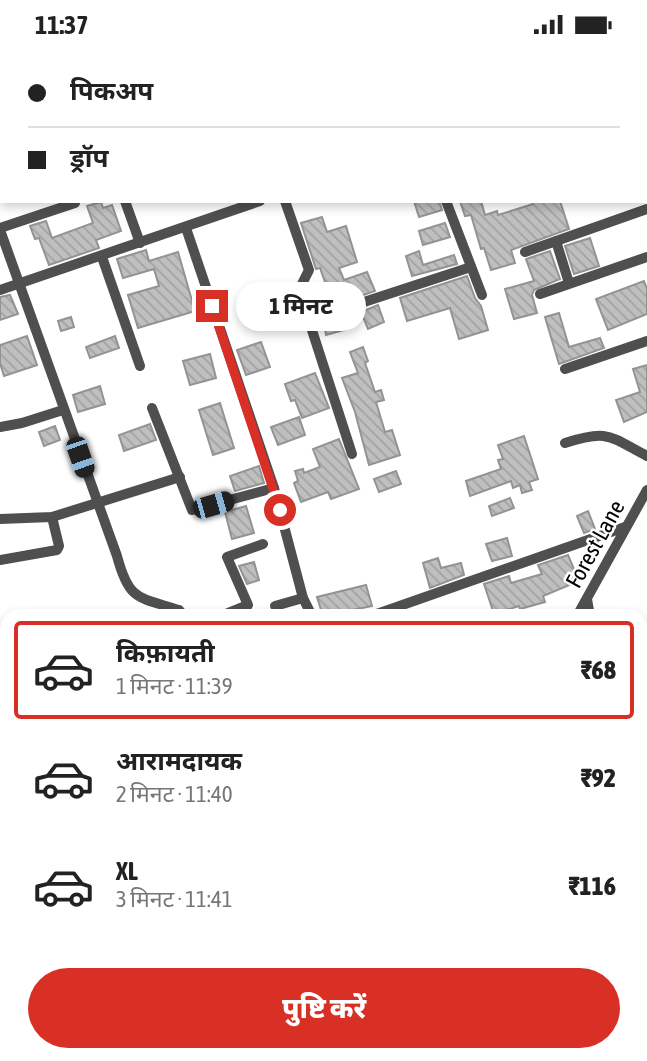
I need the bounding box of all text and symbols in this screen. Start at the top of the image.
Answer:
text: 11:37 [35,10,89,40]
text: पिकअप [70,76,153,106]
text: ड्रॉप [70,143,108,173]
callout: 1 मिनट [236,281,366,331]
route end [196,290,228,322]
text: 1 मिनट [269,293,333,319]
car [64,434,97,480]
car [190,489,237,521]
route start [264,494,296,526]
street label: Forest Lane [560,496,630,592]
text: किफ़ायती [116,638,215,668]
icon: car [32,639,95,702]
text: ₹68 [580,655,616,685]
text: 1 मिनट · 11:39 [116,673,233,699]
text: आरामदायक [116,746,242,776]
icon: car [32,747,95,810]
text: ₹92 [580,763,616,793]
text: 2 मिनट · 11:40 [116,781,233,807]
icon: car [32,855,95,918]
text: XL [116,856,138,886]
text: ₹116 [568,871,616,901]
text: 3 मिनट · 11:41 [116,886,233,912]
button: पुष्टि करें [28,968,620,1048]

